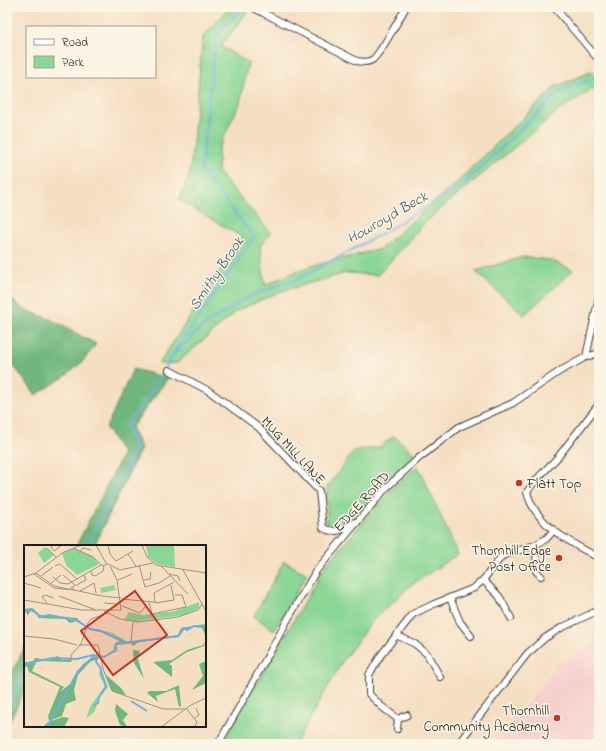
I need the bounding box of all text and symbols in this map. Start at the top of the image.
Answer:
legend [26,26,156,78]
text: Road [62,34,88,52]
text: Park [62,54,84,72]
water label: Howroyd Beck [343,185,434,251]
water label: Smithy Brook [184,231,251,315]
street label: MUG MILL LANE [256,412,330,490]
street label: EDGE ROAD [329,467,395,537]
place label: Flatt Top [526,474,582,495]
marker: Flatt Top [514,478,524,488]
place label: Thornhill Edge Post Office [472,541,552,578]
inset map [24,545,206,727]
marker: Thornhill Edge Post Office [554,553,564,563]
place label: Thornhill Community Academy [424,701,549,739]
marker: Thornhill Community Academy [552,713,562,723]

